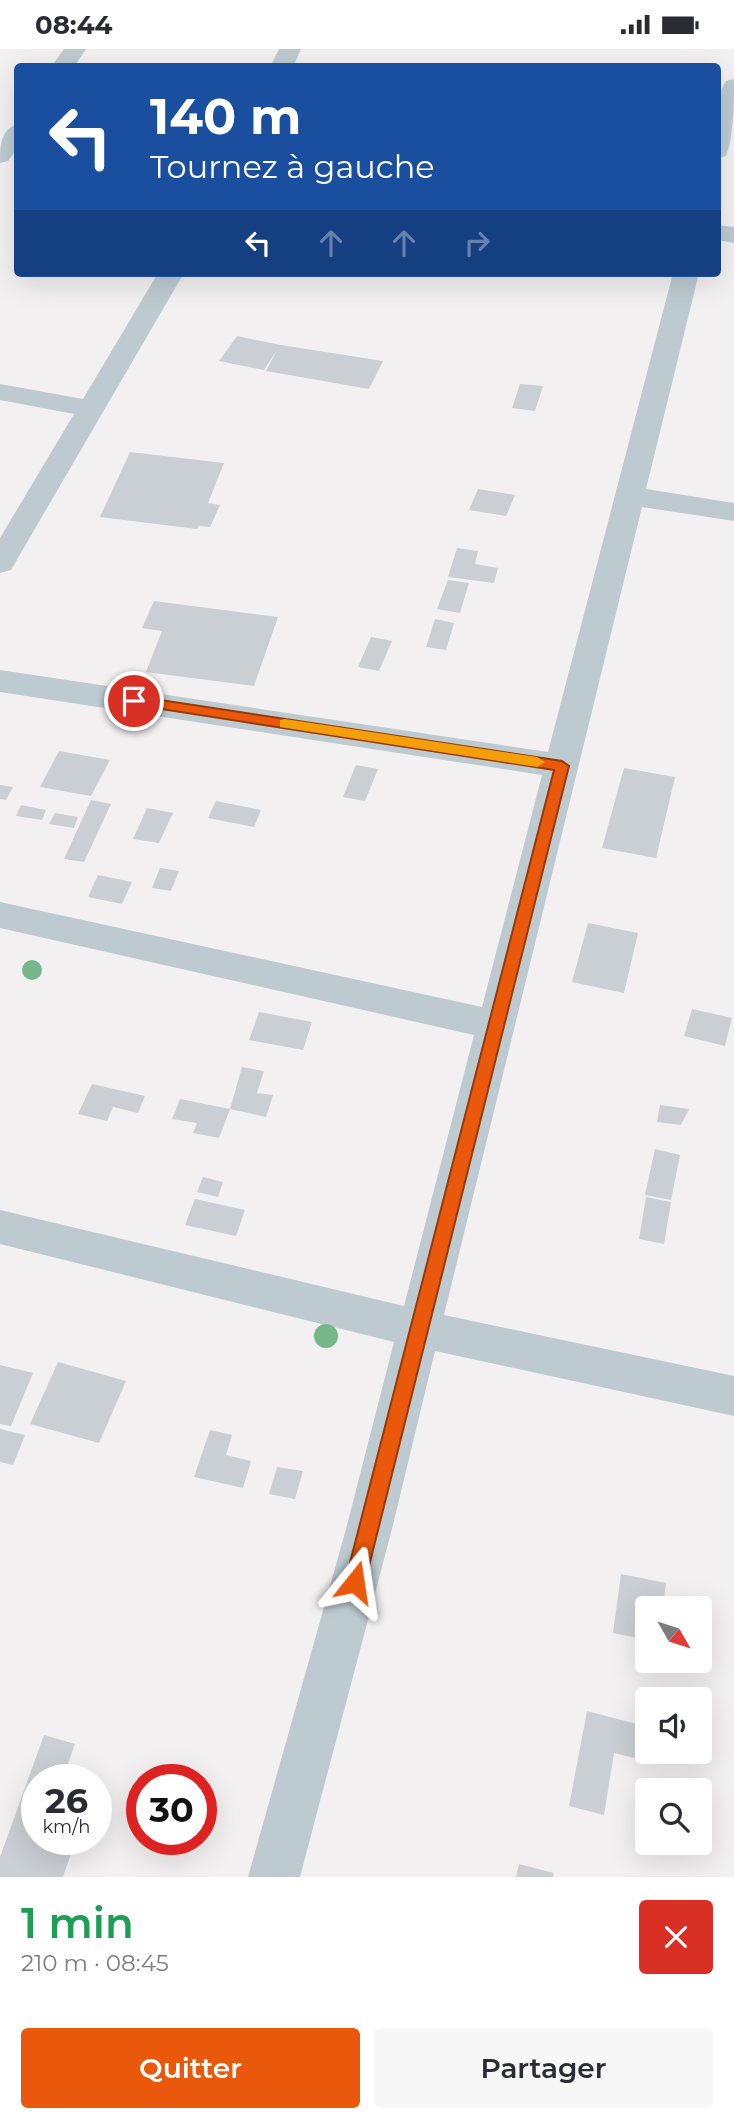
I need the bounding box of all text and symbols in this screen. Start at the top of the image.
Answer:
text: 08:44 [35,9,112,41]
text: 140 m [150,87,302,146]
icon: left [35,91,126,182]
text: Tournez à gauche [150,147,435,186]
icon: left [239,224,277,262]
icon: ahead [312,224,350,262]
icon: ahead [385,224,423,262]
icon: right [458,224,496,262]
pin [104,671,164,731]
icon: arrive [115,682,153,720]
position arrow [318,1545,392,1619]
north arrow [635,1596,712,1673]
map controls [635,1596,712,1855]
button: sound [635,1687,712,1764]
speed limit sign: 30 [126,1764,217,1855]
button: search [635,1778,712,1855]
text: 26 [45,1779,88,1822]
text: km/h [42,1816,91,1838]
text: 1 min [21,1897,134,1949]
button: close [639,1900,713,1974]
text: 210 m · 08:45 [21,1949,169,1977]
button: Quitter [21,2028,360,2108]
button: Partager [374,2028,713,2108]

